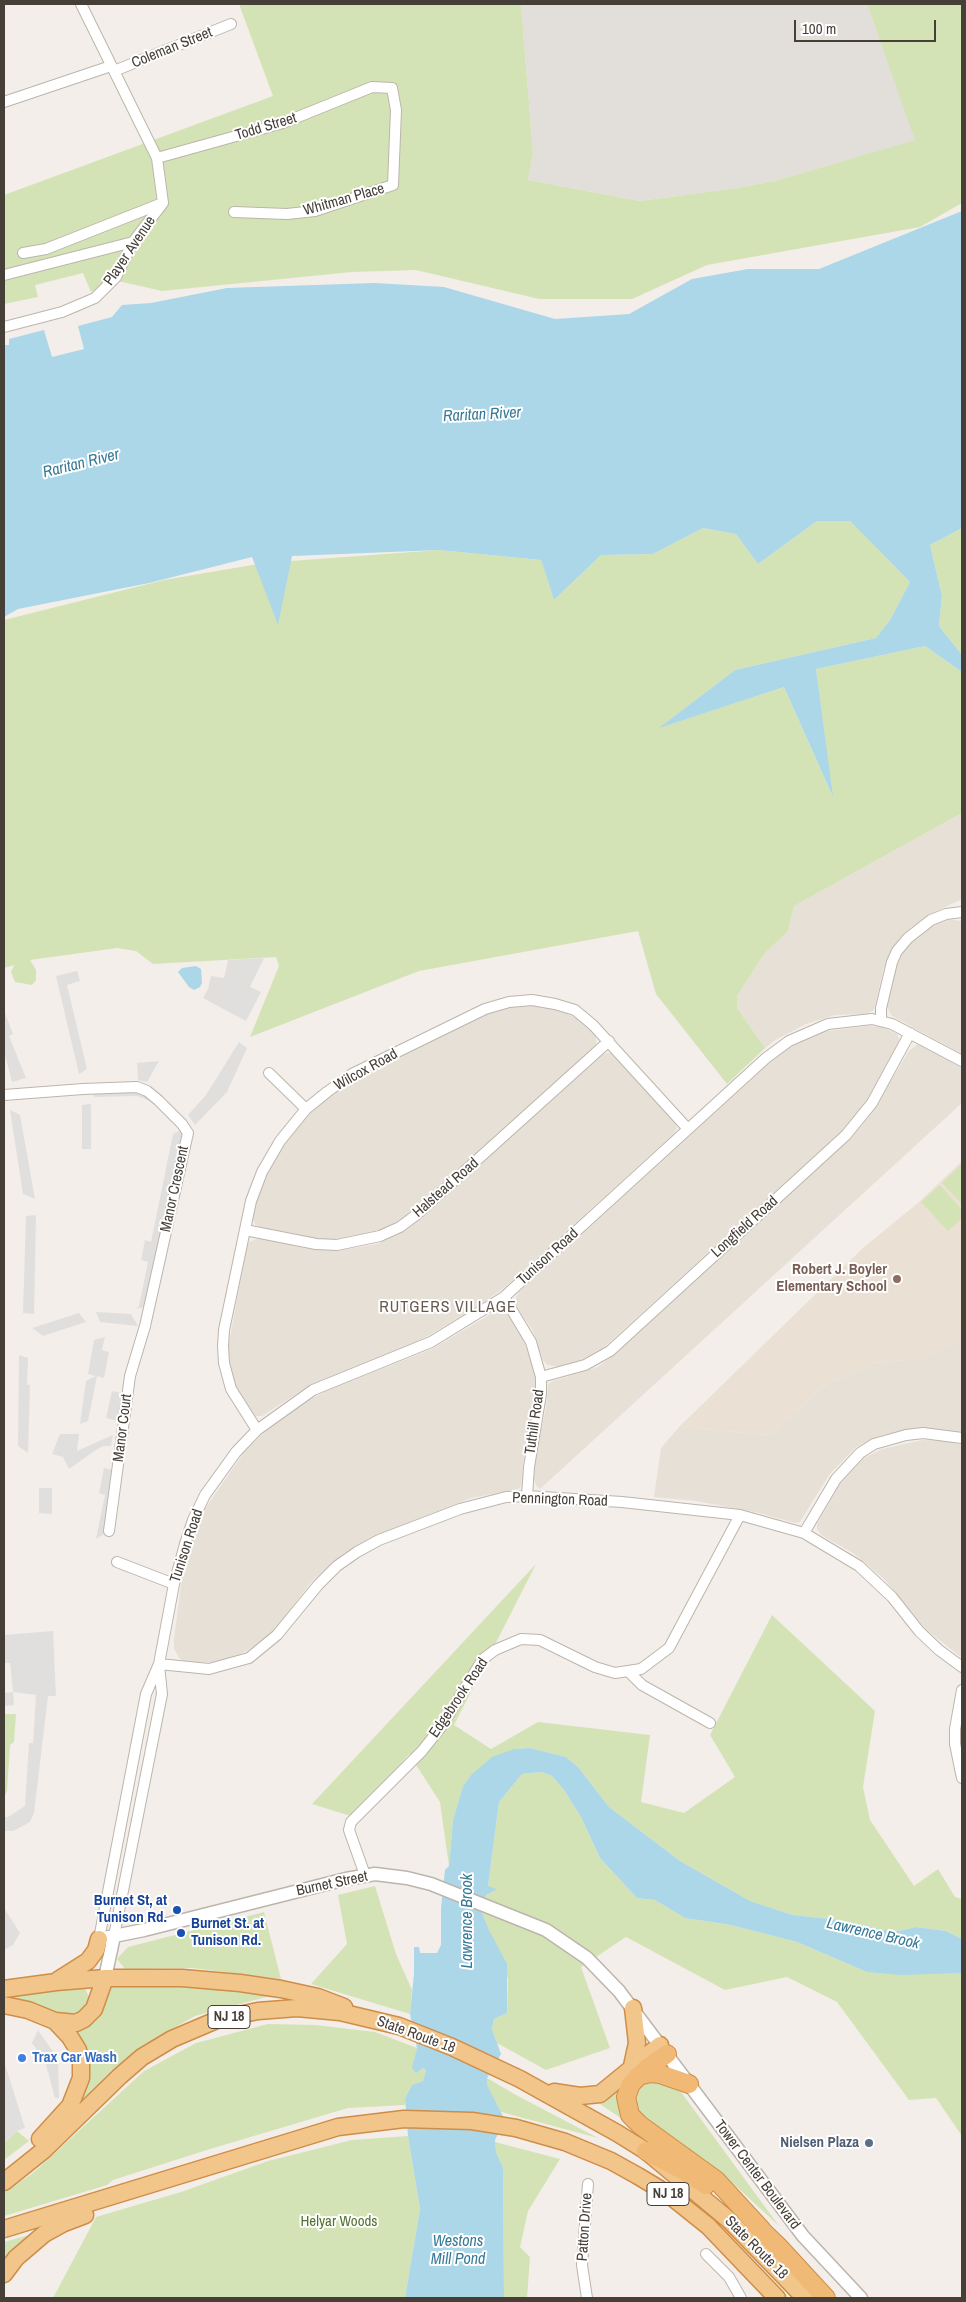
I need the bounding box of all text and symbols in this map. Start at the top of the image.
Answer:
scale bar [796,10,938,42]
text: 100 m [802,18,836,39]
street label: Coleman Street [129,24,215,72]
street label: Todd Street [233,109,299,145]
street label: Whitman Place [301,180,387,220]
street label: Player Avenue [100,213,160,289]
water label: Raritan River [443,403,521,427]
water label: Raritan River [41,445,121,483]
street label: Wilcox Road [331,1045,401,1095]
street label: Manor Crescent [157,1144,193,1234]
street label: Halstead Road [409,1155,483,1221]
street label: Longfield Road [708,1192,782,1262]
street label: Tunison Road [514,1225,582,1289]
place label: Robert J. Boyler Elementary School [776,1261,887,1296]
marker: Robert J. Boyler Elementary School [891,1273,903,1285]
district label: RUTGERS VILLAGE [377,1298,519,1318]
street label: Tuthill Road [522,1388,548,1456]
street label: Manor Court [110,1393,136,1463]
street label: Pennington Road [512,1489,608,1511]
street label: Tunison Road [167,1507,207,1585]
street label: Edgebrook Road [426,1655,492,1741]
street label: Burnet Street [295,1868,369,1900]
water label: Lawrence Brook [458,1874,478,1968]
place label: Burnet St, at Tunison Rd. [94,1892,167,1927]
marker: Burnet St, at Tunison Rd. [171,1904,183,1916]
water label: Lawrence Brook [825,1914,921,1954]
place label: Burnet St. at Tunison Rd. [191,1915,264,1950]
marker: Burnet St. at Tunison Rd. [175,1927,187,1939]
road number: NJ 18 [208,2005,250,2028]
street label: State Route 18 [374,2013,458,2057]
place label: Trax Car Wash [32,2049,117,2067]
marker: Trax Car Wash [16,2052,28,2064]
street label: Tower Center Boulevard [710,2117,804,2233]
place label: Nielsen Plaza [780,2134,859,2152]
marker: Nielsen Plaza [863,2137,875,2149]
road number: NJ 18 [647,2182,689,2206]
street label: Patton Drive [574,2192,596,2262]
park label: Helyar Woods [300,2213,378,2231]
street label: State Route 18 [721,2213,791,2283]
water label: Westons Mill Pond [431,2232,485,2270]

